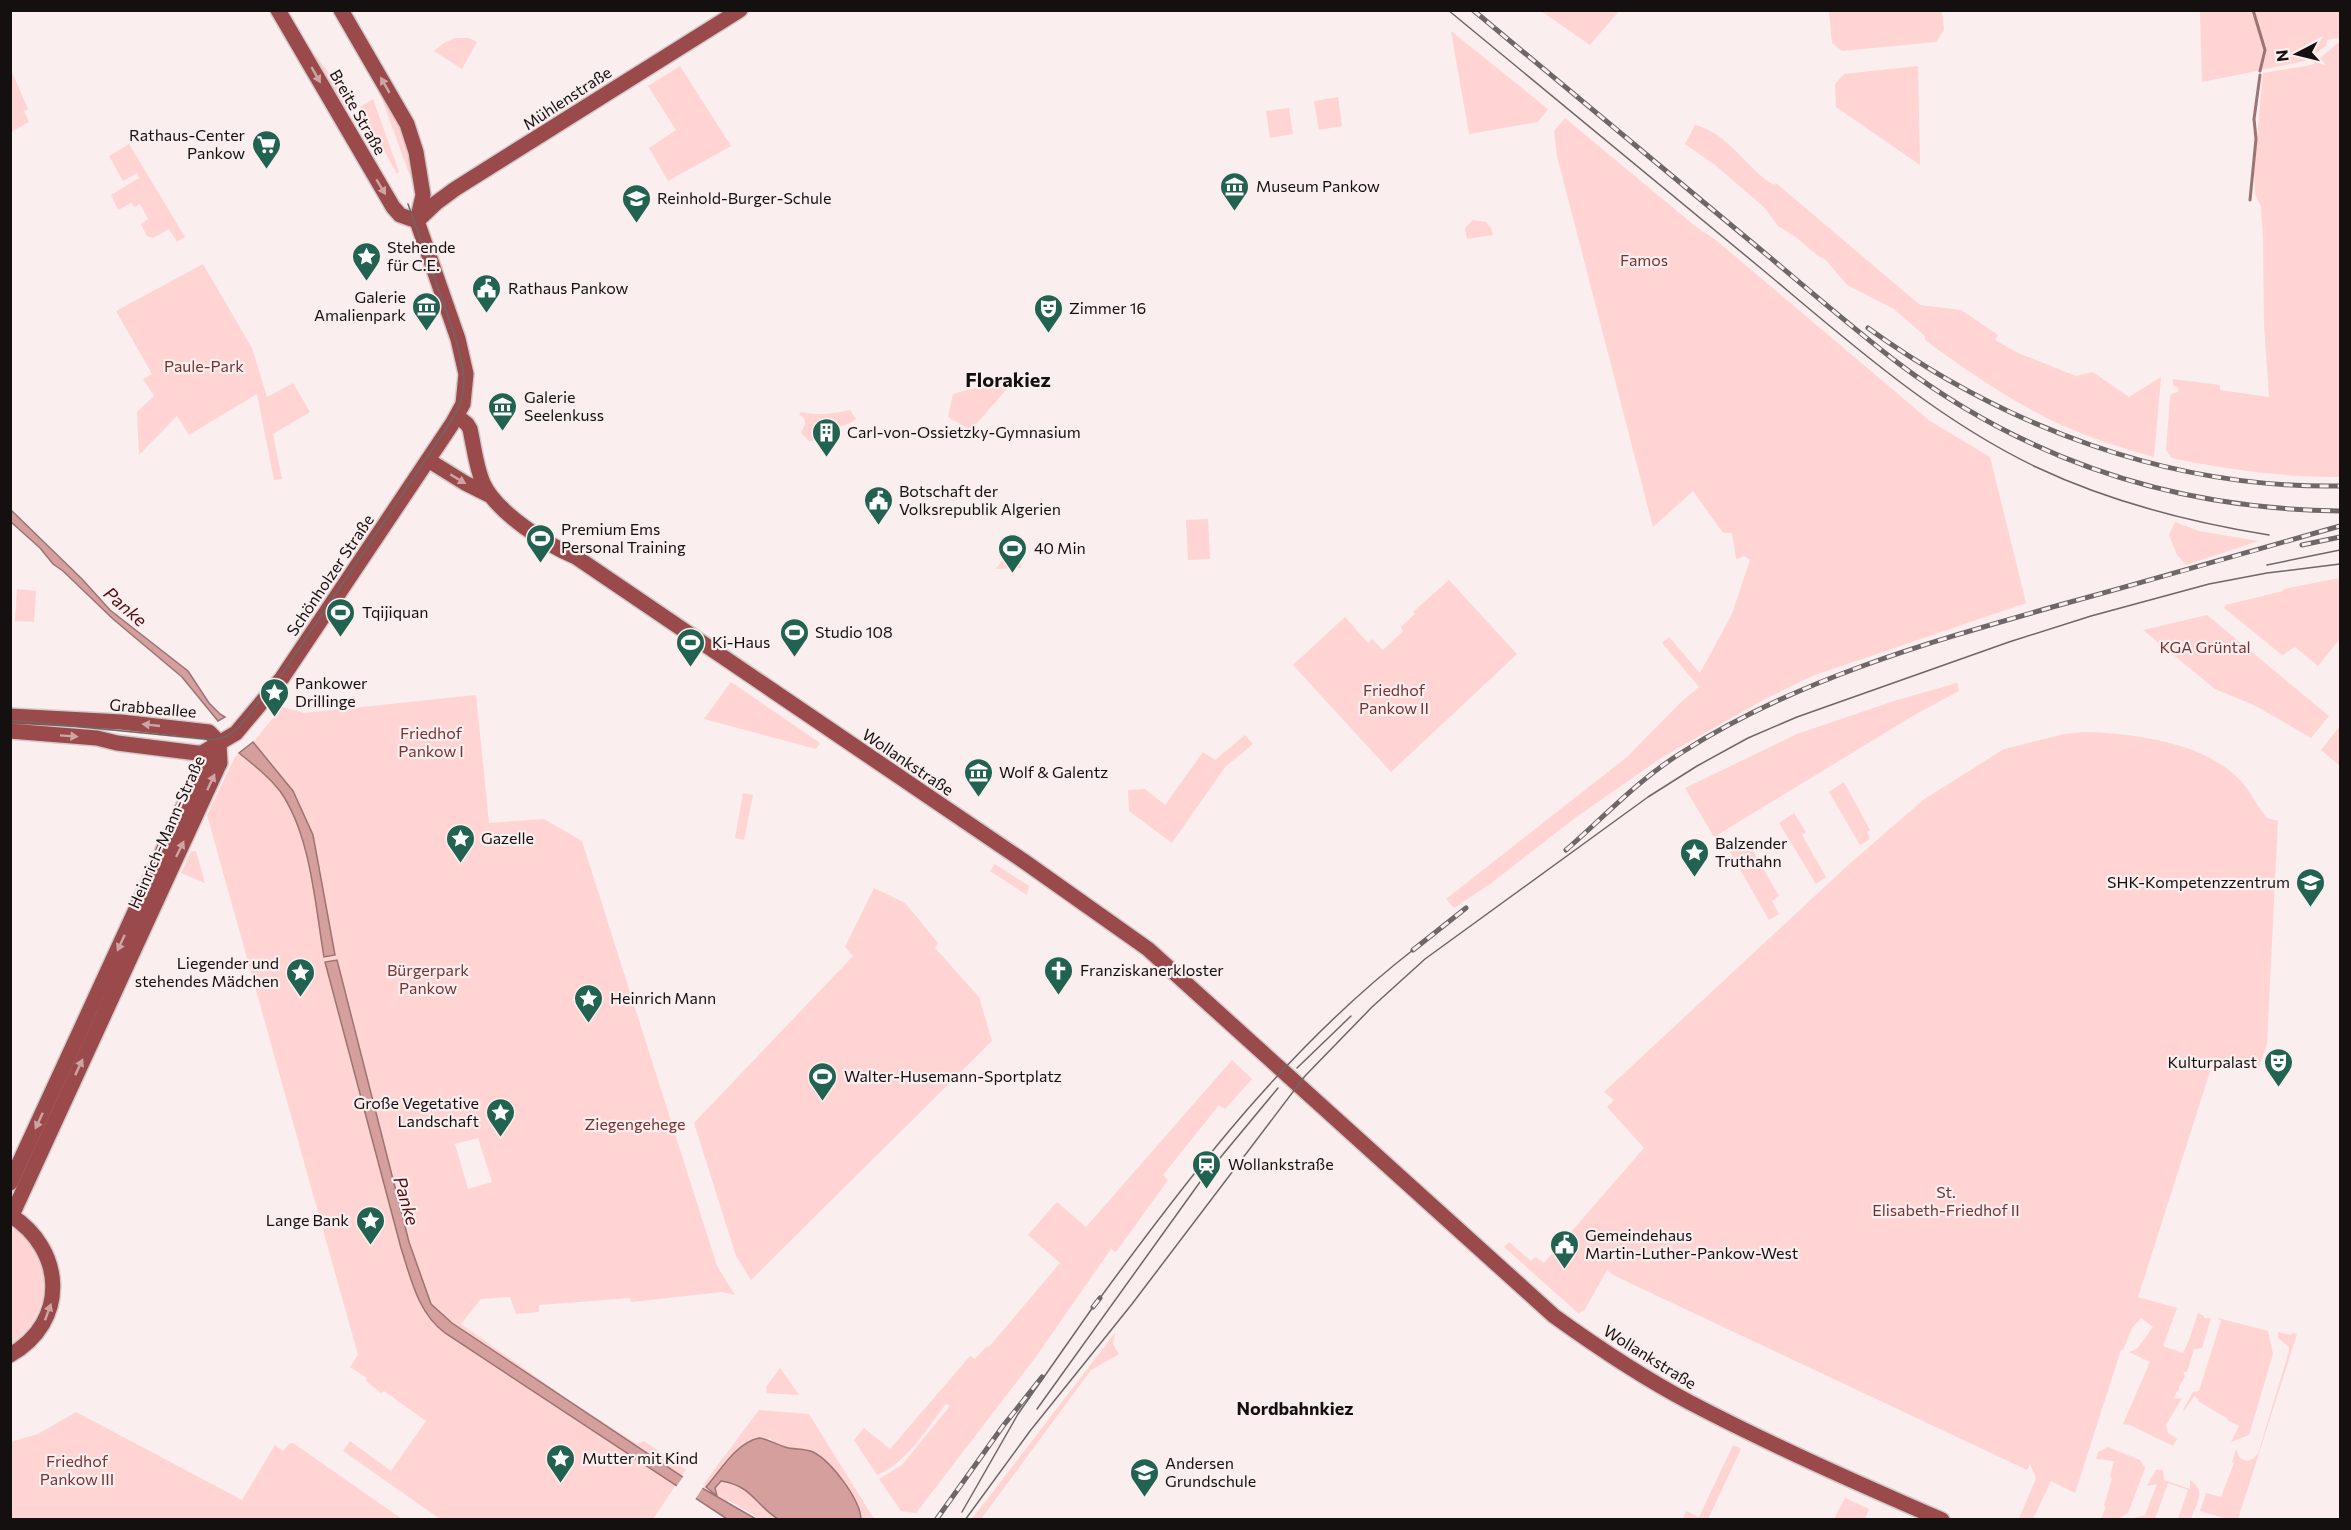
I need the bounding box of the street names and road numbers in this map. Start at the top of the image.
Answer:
street label: Mühlenstraße [519,62,615,133]
street label: Breite Straße [326,66,391,158]
street label: Schönholzer Straße [282,510,377,639]
street label: Grabbeallee [109,694,197,721]
street label: Wollankstraße [859,724,957,799]
street label: Heinrich-Mann-Straße [123,752,208,911]
street label: Wollankstraße [1600,1321,1700,1393]

